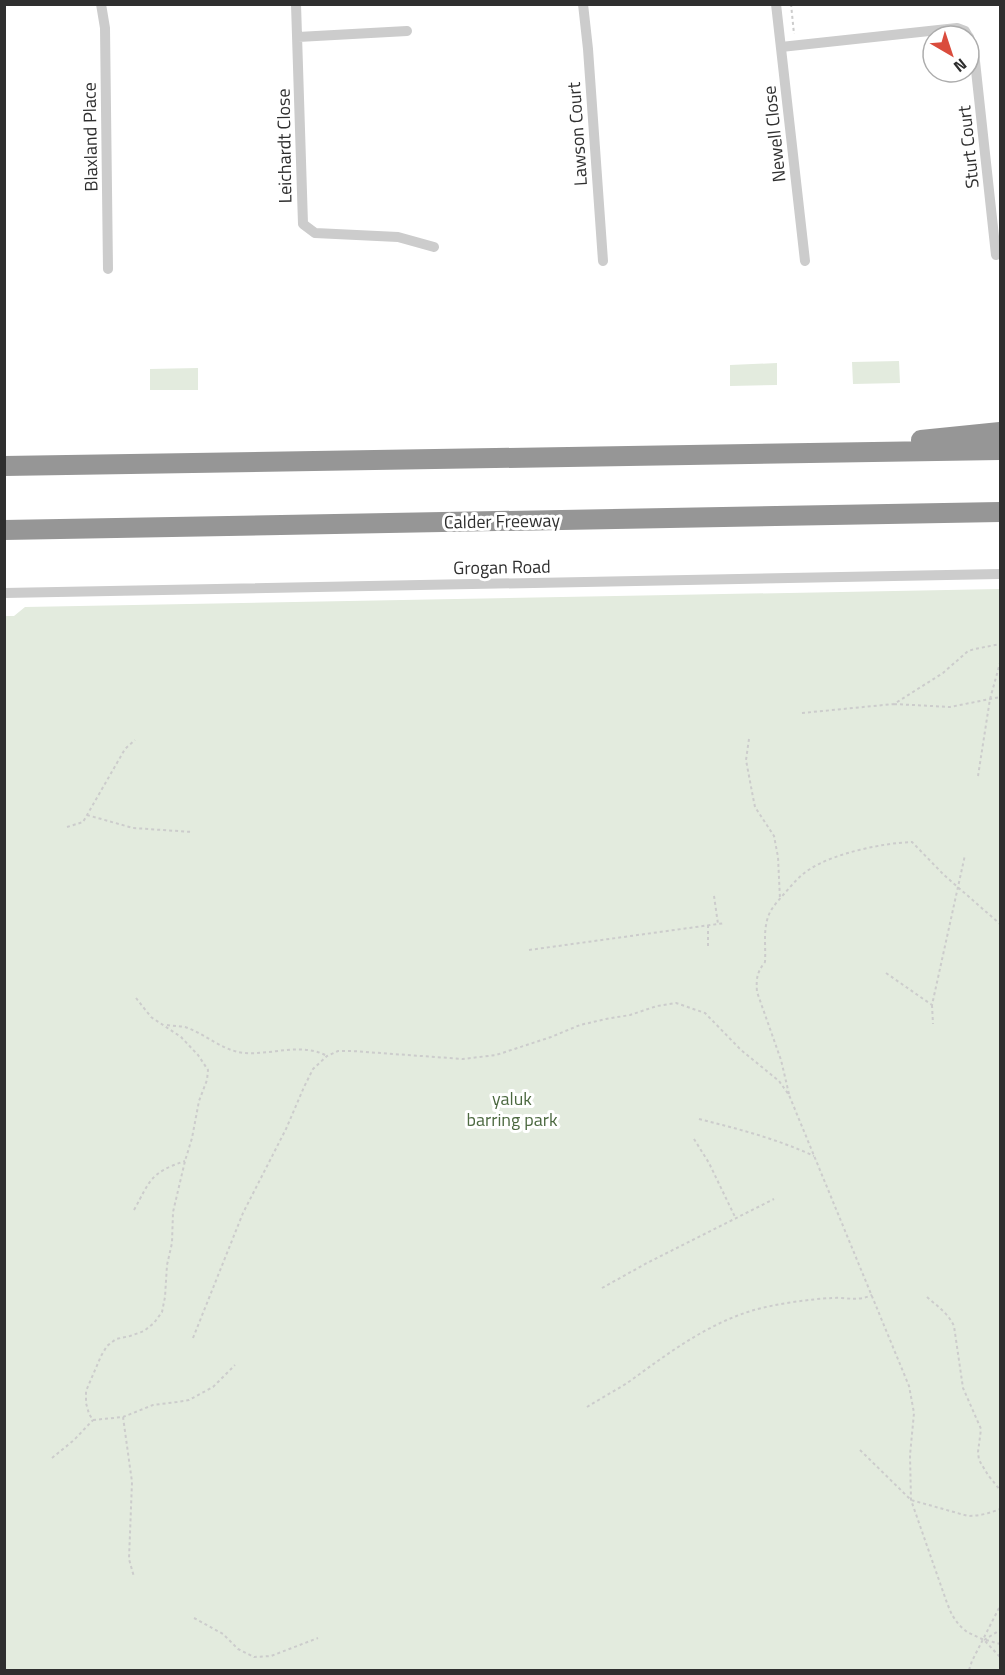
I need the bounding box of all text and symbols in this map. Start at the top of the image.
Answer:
north arrow [921,24,981,84]
text: N [949,53,972,78]
street label: Lawson Court [560,81,594,187]
street label: Blaxland Place [76,82,104,192]
street label: Newell Close [756,84,792,184]
street label: Leichardt Close [270,88,298,204]
street label: Sturt Court [950,104,986,190]
street label: Calder Freeway [444,506,561,536]
street label: Grogan Road [453,553,551,581]
park label: yaluk barring park [466,1085,558,1133]

